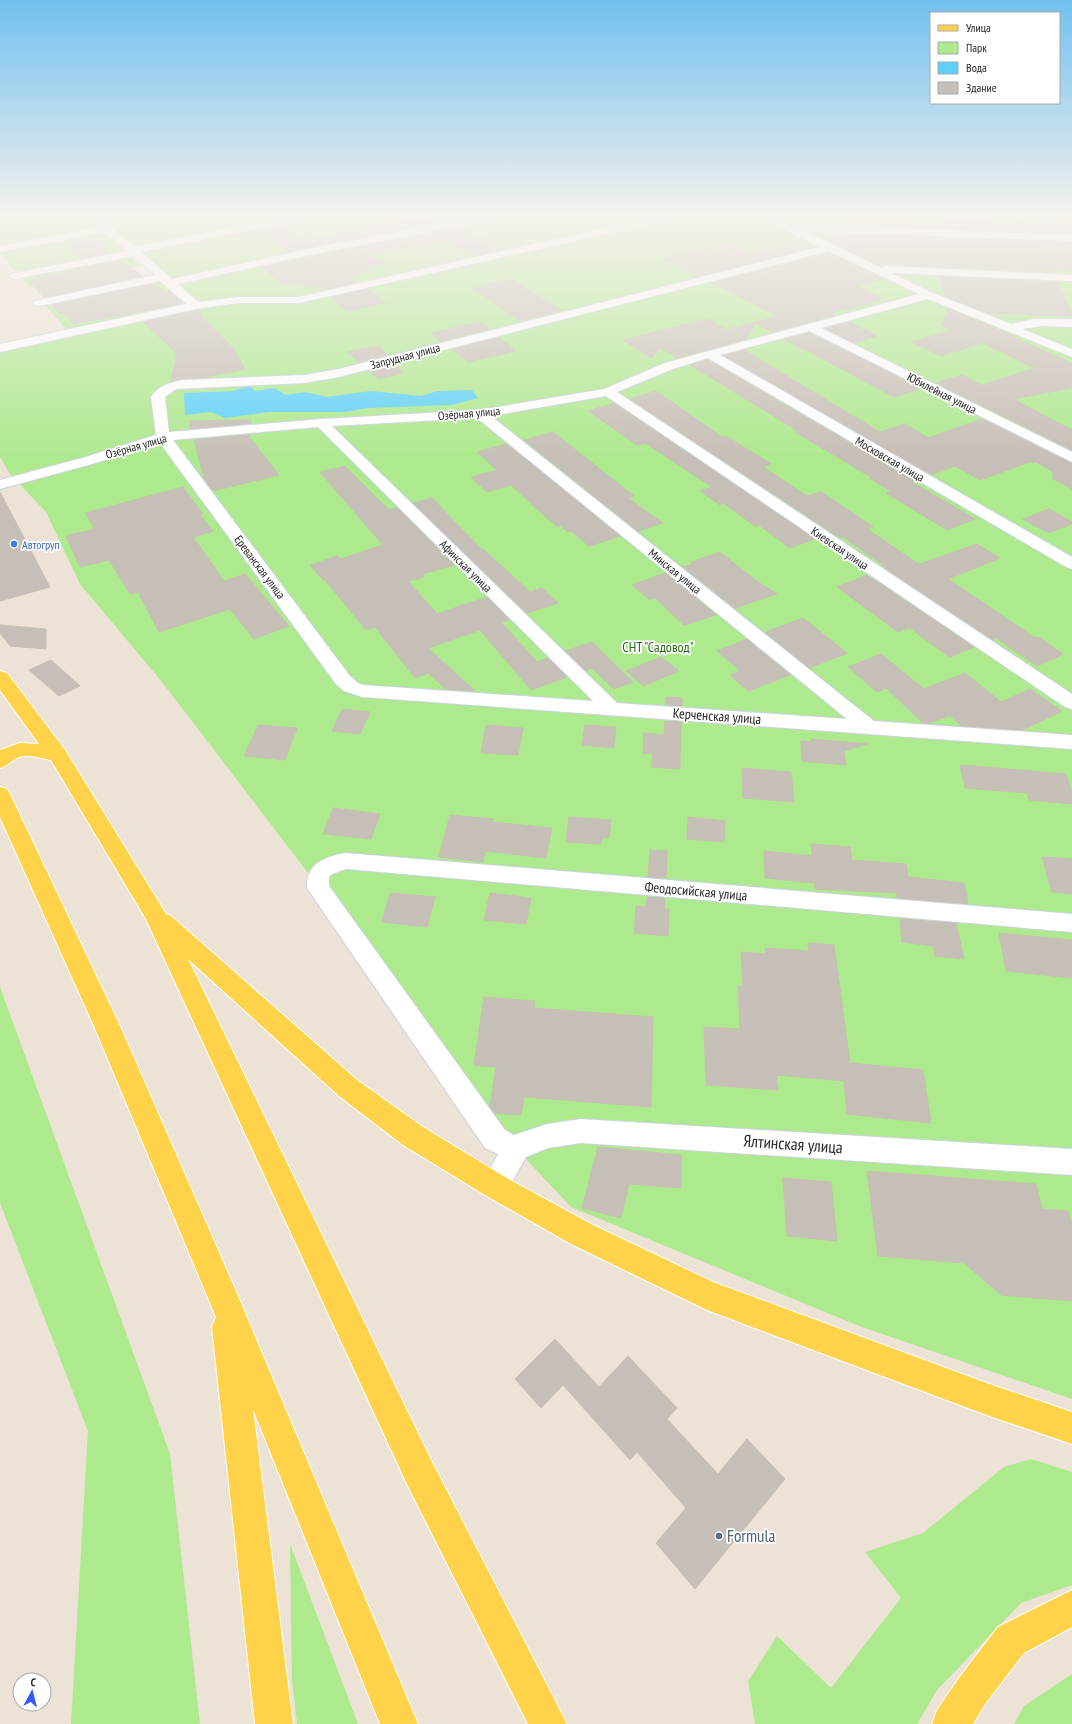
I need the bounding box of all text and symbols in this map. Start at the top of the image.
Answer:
legend [930,12,1060,104]
text: Улица [966,20,991,35]
text: Парк [966,40,987,55]
text: Вода [966,60,987,75]
text: Здание [966,80,997,95]
street label: Запрудная улица [368,339,442,373]
street label: Юбилейная улица [905,369,979,417]
street label: Озёрная улица [437,403,501,423]
street label: Озёрная улица [104,430,168,462]
street label: Московская улица [853,433,927,485]
street label: Киевская улица [808,523,872,573]
street label: Ереванская улица [231,532,289,602]
place label: Автогруп [22,537,60,552]
street label: Афинская улица [437,537,496,596]
marker: Автогруп [9,539,19,549]
street label: Минская улица [646,545,705,597]
park label: СНТ "Садовод" [622,638,694,656]
street label: Керченская улица [672,704,762,728]
street label: Феодосийская улица [644,878,748,904]
street label: Ялтинская улица [743,1130,843,1158]
place label: Formula [727,1525,775,1547]
marker: Formula [714,1531,724,1541]
north arrow [12,1672,52,1712]
text: С [30,1675,37,1689]

